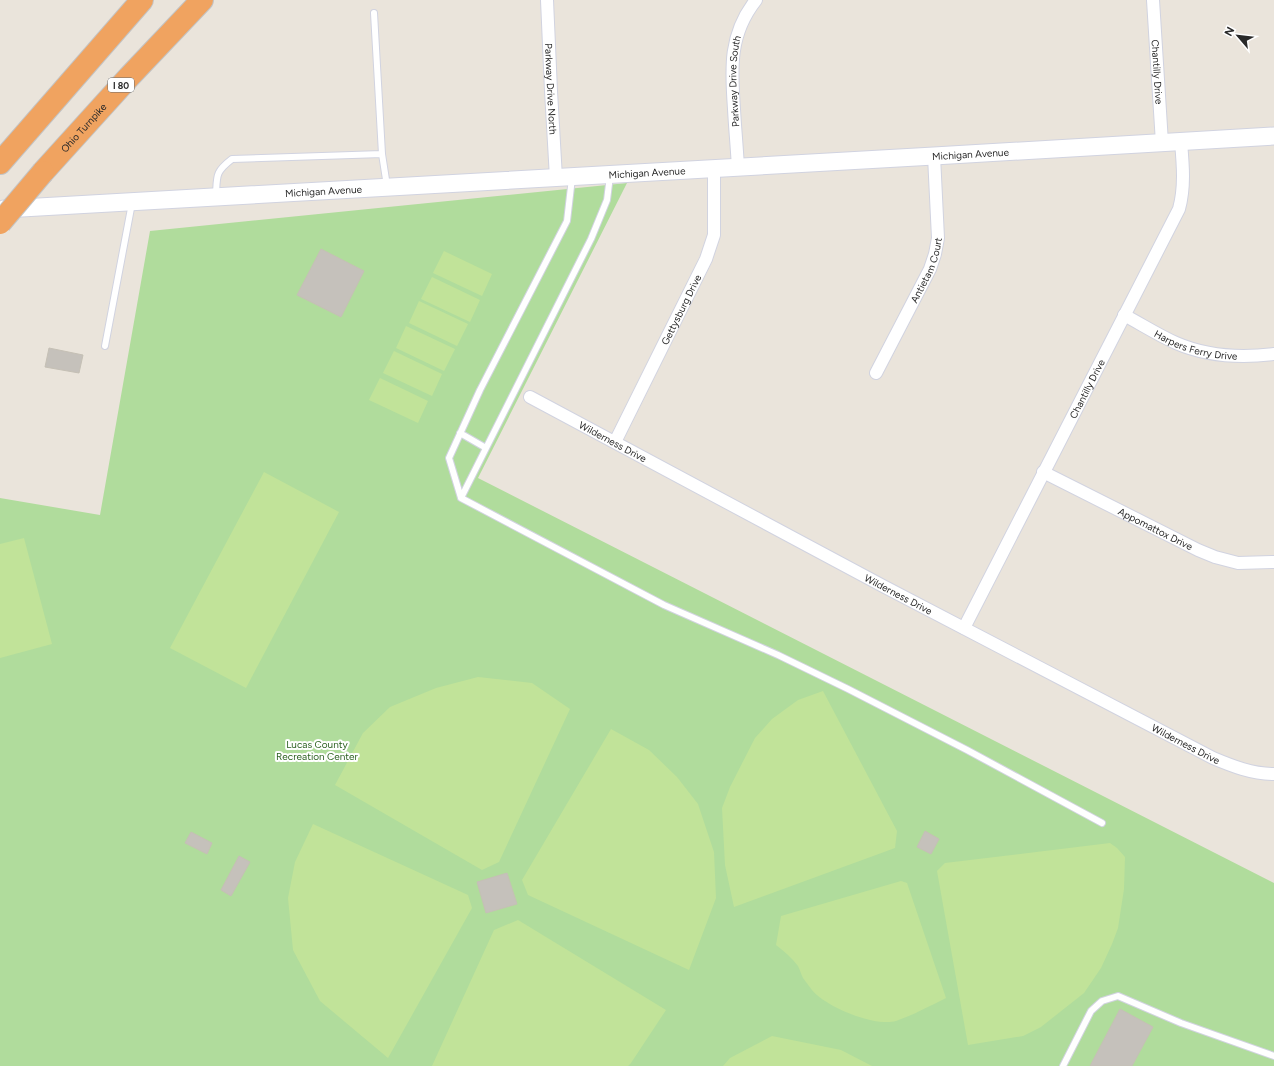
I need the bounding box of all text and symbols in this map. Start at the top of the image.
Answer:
north arrow [1218,16,1258,56]
text: N [1222,25,1237,38]
street label: Parkway Drive South [726,33,744,127]
street label: Chantilly Drive [1149,39,1166,105]
street label: Parkway Drive North [542,43,560,135]
road number: I 80 [108,78,134,92]
street label: Ohio Turnpike [58,100,109,155]
street label: Michigan Avenue [932,145,1010,163]
street label: Michigan Avenue [608,164,686,181]
street label: Michigan Avenue [285,182,363,199]
street label: Antietam Court [907,236,945,305]
street label: Gettysburg Drive [658,272,704,347]
street label: Harpers Ferry Drive [1152,327,1238,362]
street label: Chantilly Drive [1066,356,1108,421]
street label: Wilderness Drive [577,418,649,465]
street label: Appomattox Drive [1116,504,1195,553]
street label: Wilderness Drive [862,571,935,617]
street label: Wilderness Drive [1150,721,1222,767]
park label: Lucas County Recreation Center [276,738,359,763]

